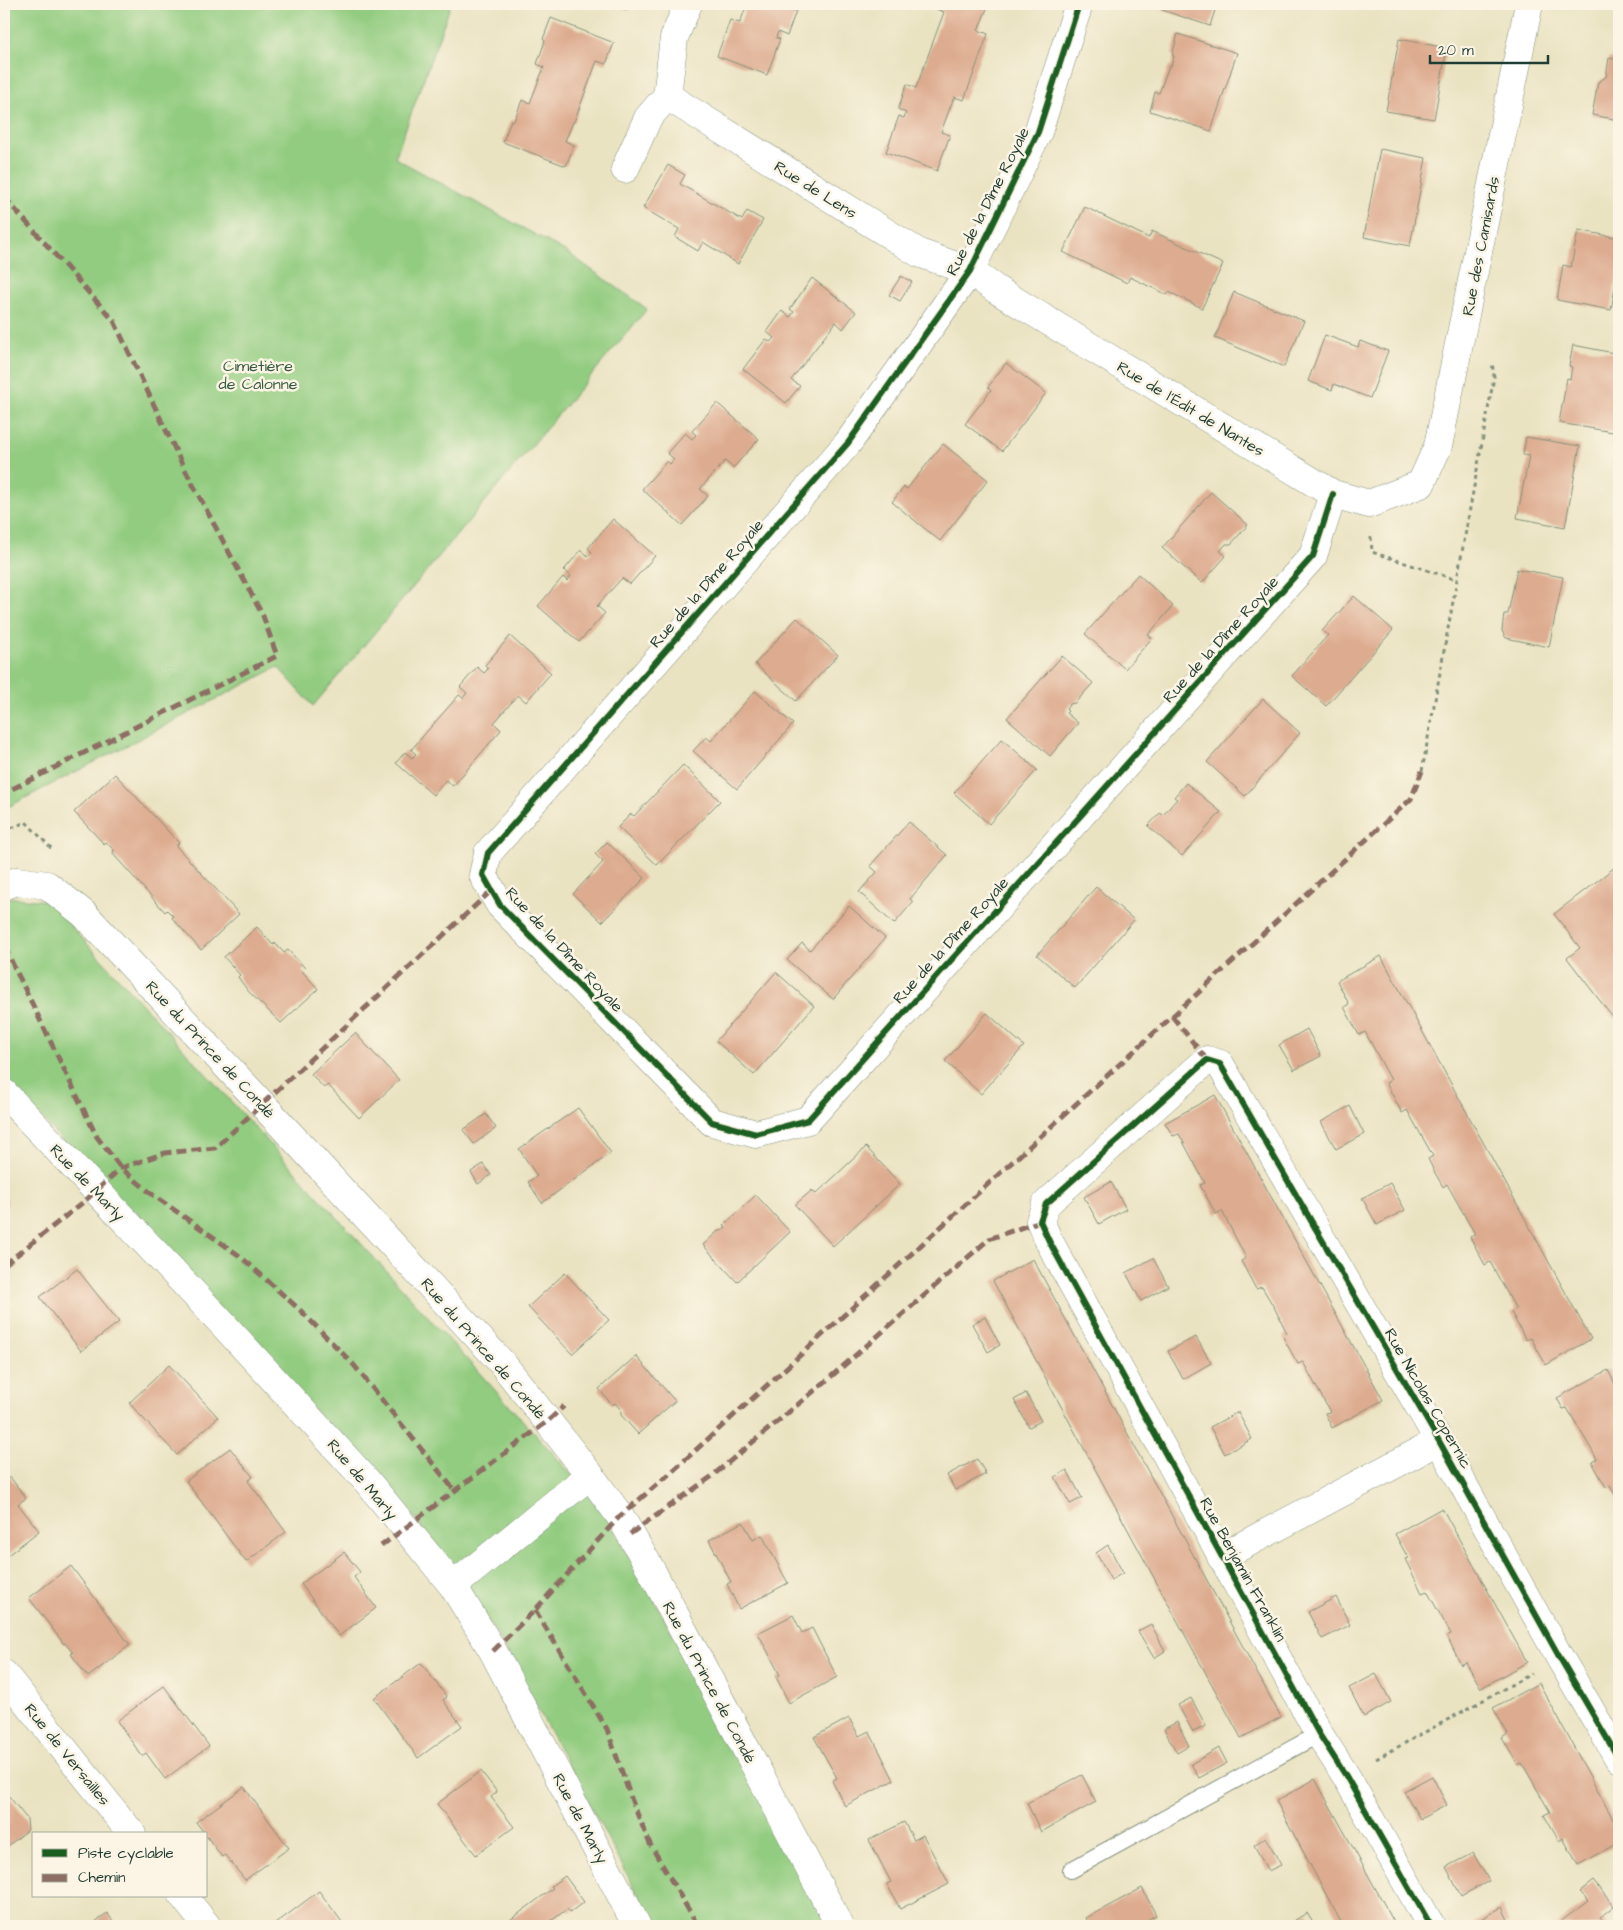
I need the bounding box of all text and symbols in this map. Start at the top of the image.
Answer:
scale bar [1430,32,1548,64]
text: 20 m [1438,40,1474,61]
street label: Rue de la Dîme Royale [941,123,1036,280]
street label: Rue de Lens [770,156,861,224]
street label: Rue des Camisards [1457,175,1505,318]
park label: Cimetière de Calonne [219,355,298,395]
street label: Rue de l'Édit de Nantes [1113,356,1268,462]
street label: Rue de la Dîme Royale [645,514,770,653]
street label: Rue de la Dîme Royale [1158,571,1285,709]
street label: Rue de la Dîme Royale [888,872,1015,1010]
street label: Rue de la Dîme Royale [500,882,628,1018]
street label: Rue du Prince de Condé [141,976,280,1123]
street label: Rue de Marly [44,1139,130,1227]
street label: Rue du Prince de Condé [416,1273,551,1424]
street label: Rue Nicolas Copernic [1379,1324,1477,1473]
street label: Rue de Marly [321,1435,403,1526]
street label: Rue Benjamin Franklin [1194,1493,1292,1646]
street label: Rue du Prince de Condé [657,1598,761,1768]
street label: Rue de Versailles [19,1699,115,1810]
street label: Rue de Marly [546,1769,613,1868]
legend [32,1832,208,1898]
text: Piste cyclable [78,1843,174,1865]
text: Chemin [78,1867,126,1888]

